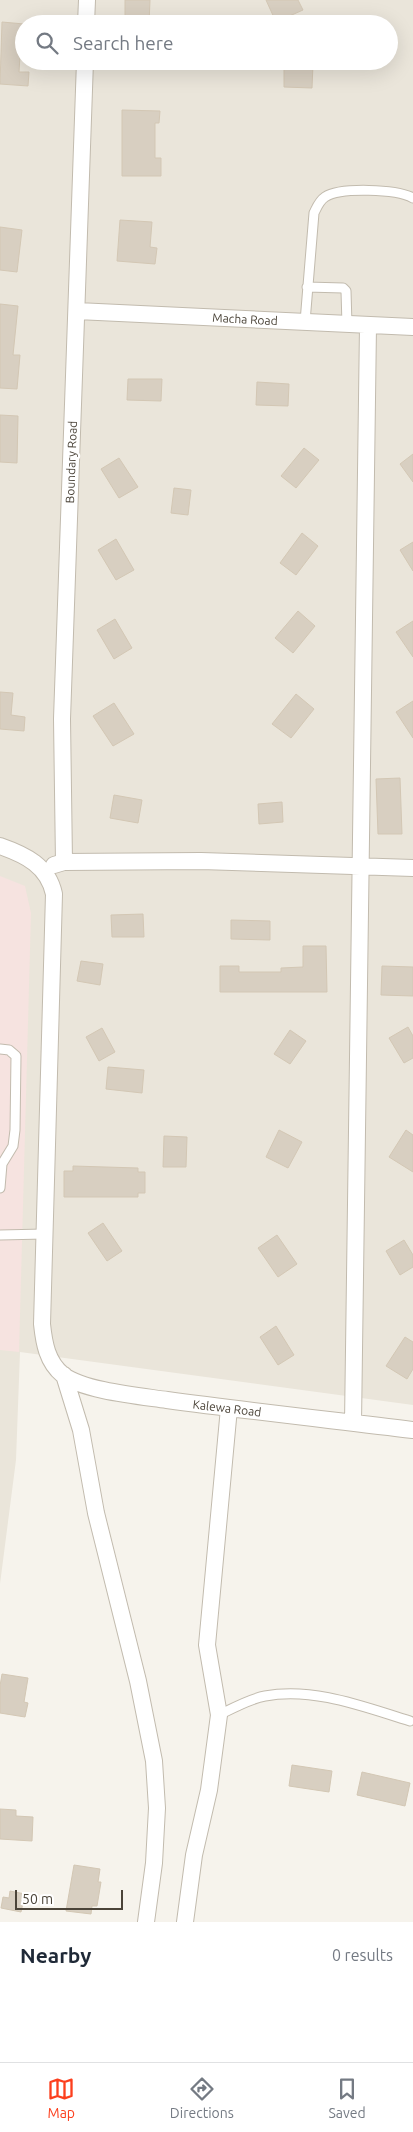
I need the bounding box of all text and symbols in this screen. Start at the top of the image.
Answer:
search box [15,15,398,70]
icon: search [33,29,61,57]
text: Search here [73,32,173,54]
street label: Macha Road [212,311,278,327]
street label: Boundary Road [63,421,79,503]
street label: Kalewa Road [192,1397,262,1419]
scale bar [15,1887,122,1910]
text: 50 m [22,1891,53,1907]
text: Nearby [20,1943,91,1967]
text: 0 results [332,1946,393,1964]
tab: Map [47,2075,75,2121]
tab: Directions [170,2075,234,2121]
tab: Saved [328,2075,366,2121]

